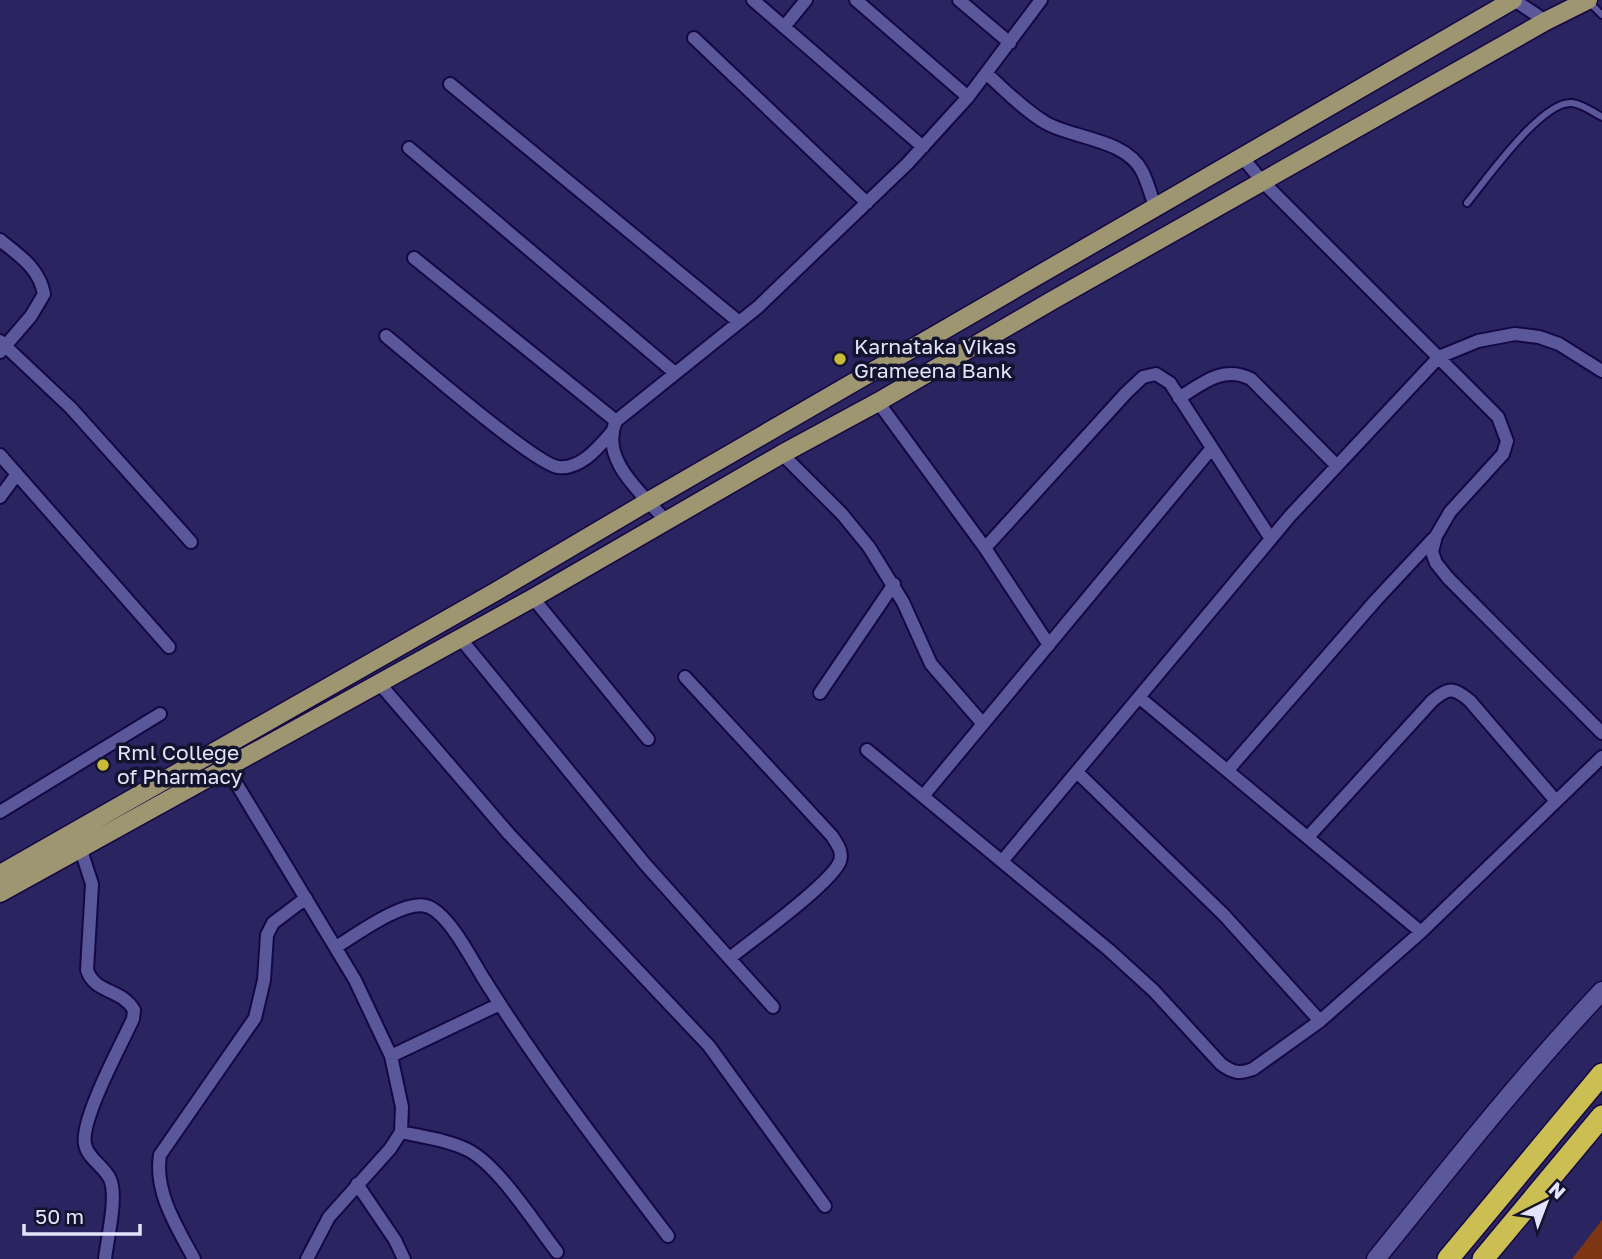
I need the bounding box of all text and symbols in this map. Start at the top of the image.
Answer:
place label: Karnataka Vikas Grameena Bank [854,333,1016,383]
marker: Karnataka Vikas Grameena Bank [832,351,848,367]
place label: Rml College of Pharmacy [117,739,243,789]
marker: Rml College of Pharmacy [95,757,111,773]
north arrow [1511,1168,1581,1238]
text: N [1545,1177,1571,1203]
scale bar [24,1192,140,1236]
text: 50 m [35,1203,84,1229]

